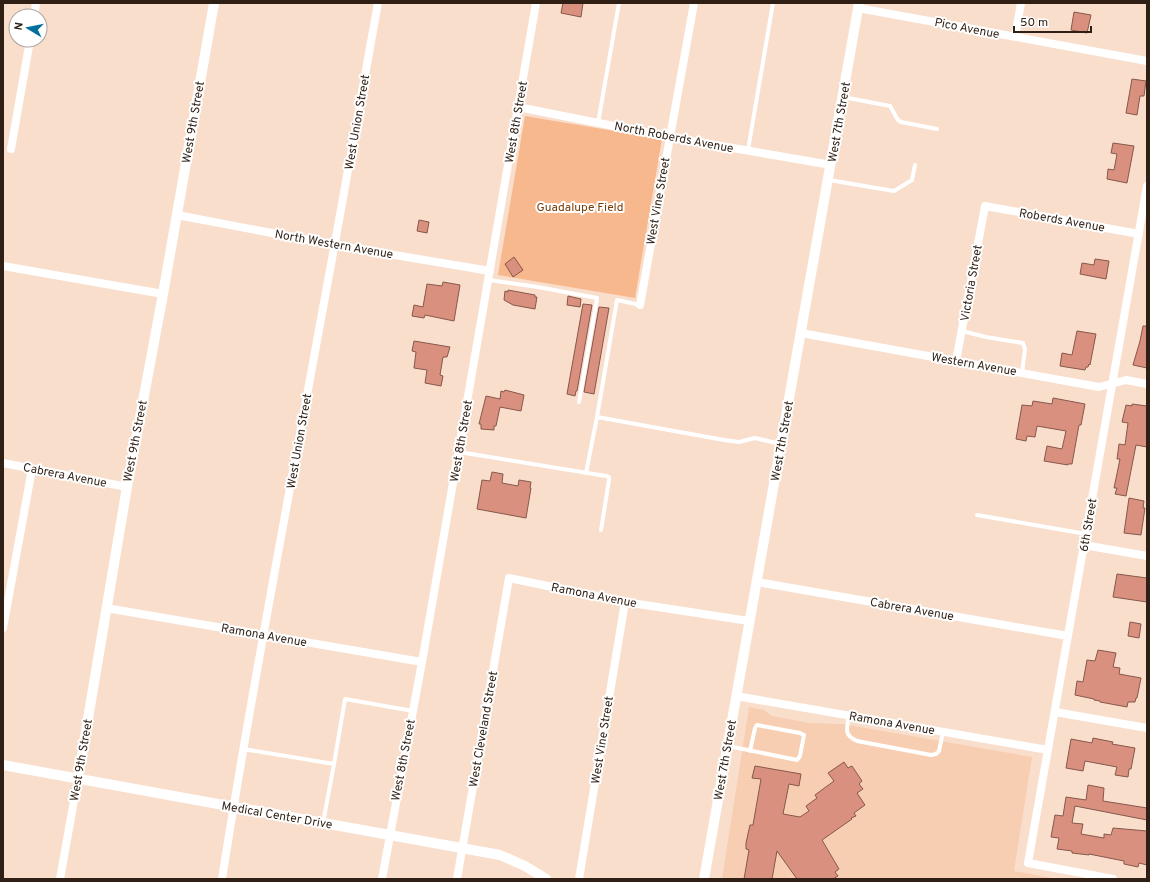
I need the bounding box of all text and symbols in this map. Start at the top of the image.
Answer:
north arrow [8,8,48,48]
scale bar [1014,8,1091,34]
street label: Pico Avenue [933,15,1001,43]
text: 50 m [1020,15,1048,31]
text: N [12,21,27,32]
street label: West Union Street [342,73,374,171]
street label: West 9th Street [179,80,209,164]
street label: West 8th Street [502,80,532,164]
street label: West 7th Street [825,81,855,164]
street label: North Roberds Avenue [613,119,735,157]
street label: West Vine Street [643,156,675,246]
park label: Guadalupe Field [536,200,624,216]
street label: Roberds Avenue [1018,206,1106,236]
street label: North Western Avenue [273,227,394,263]
street label: Victoria Street [957,244,987,323]
street label: Western Avenue [930,350,1018,380]
street label: West Union Street [284,392,316,490]
street label: West 9th Street [120,399,152,484]
street label: West 8th Street [447,399,477,483]
street label: West 7th Street [768,400,798,483]
street label: Cabrera Avenue [22,460,108,492]
street label: 6th Street [1076,497,1102,553]
street label: Ramona Avenue [550,580,638,612]
street label: Cabrera Avenue [869,595,955,625]
street label: Ramona Avenue [220,621,308,651]
street label: West Cleveland Street [466,670,502,789]
street label: West Vine Street [588,695,618,785]
street label: Ramona Avenue [848,709,936,739]
street label: West 9th Street [67,718,97,802]
street label: West 8th Street [388,718,420,802]
street label: West 7th Street [711,719,741,802]
street label: Medical Center Drive [220,798,333,834]

